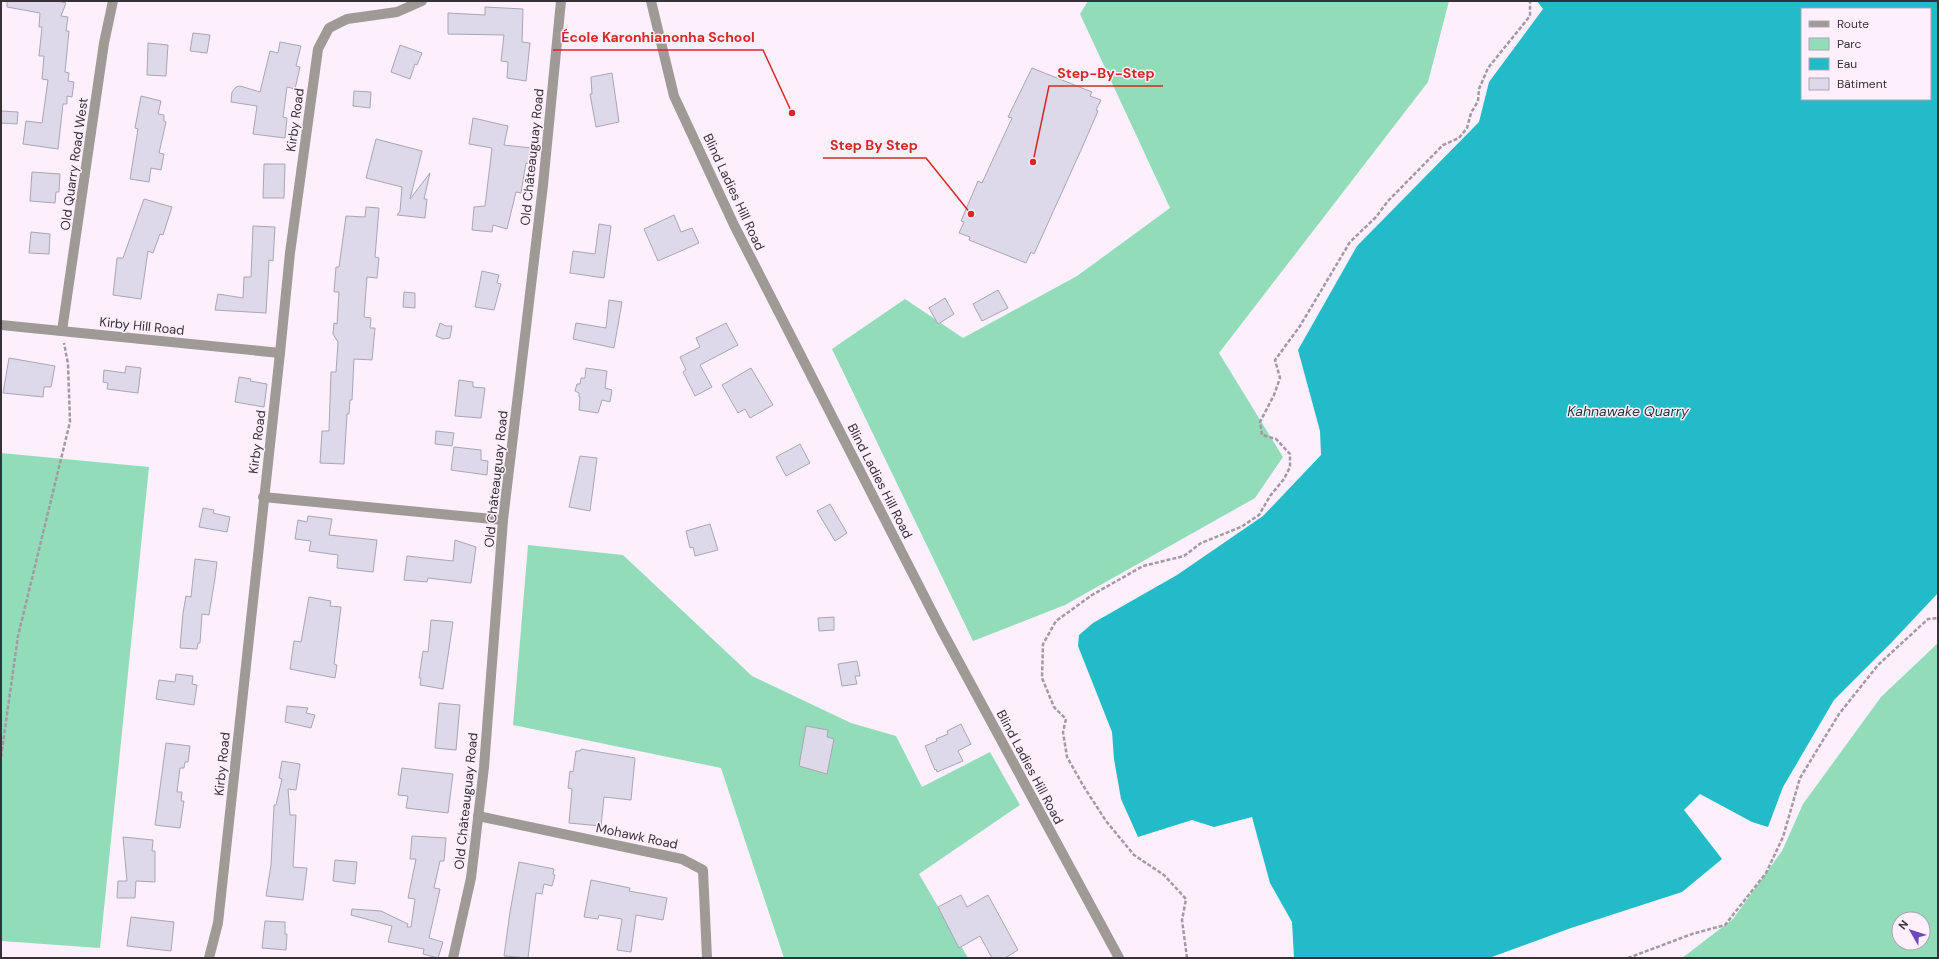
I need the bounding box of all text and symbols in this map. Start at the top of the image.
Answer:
legend [1801,8,1931,100]
text: Route [1837,16,1869,32]
callout: École Karonhianonha School [553,24,763,50]
text: École Karonhianonha School [561,28,755,46]
text: Parc [1837,36,1861,52]
text: Eau [1837,56,1857,72]
callout: Step-By-Step [1049,60,1163,86]
text: Step-By-Step [1057,64,1155,82]
text: Bâtiment [1837,76,1888,92]
street label: Kirby Road [282,87,308,153]
street label: Old Châteauguay Road [516,88,548,226]
street label: Old Quarry Road West [56,97,92,231]
street label: Blind Ladies Hill Road [699,131,769,253]
callout: Step By Step [823,132,926,158]
text: Step By Step [830,136,918,154]
street label: Kirby Hill Road [99,313,185,339]
water label: Kahnawake Quarry [1567,402,1690,420]
street label: Kirby Road [245,409,269,475]
street label: Old Châteauguay Road [480,410,512,548]
street label: Blind Ladies Hill Road [844,421,916,541]
street label: Blind Ladies Hill Road [993,707,1067,827]
street label: Kirby Road [210,731,234,797]
street label: Old Châteauguay Road [450,732,482,870]
street label: Mohawk Road [595,819,679,853]
north arrow [1891,911,1931,951]
text: N [1895,917,1911,932]

